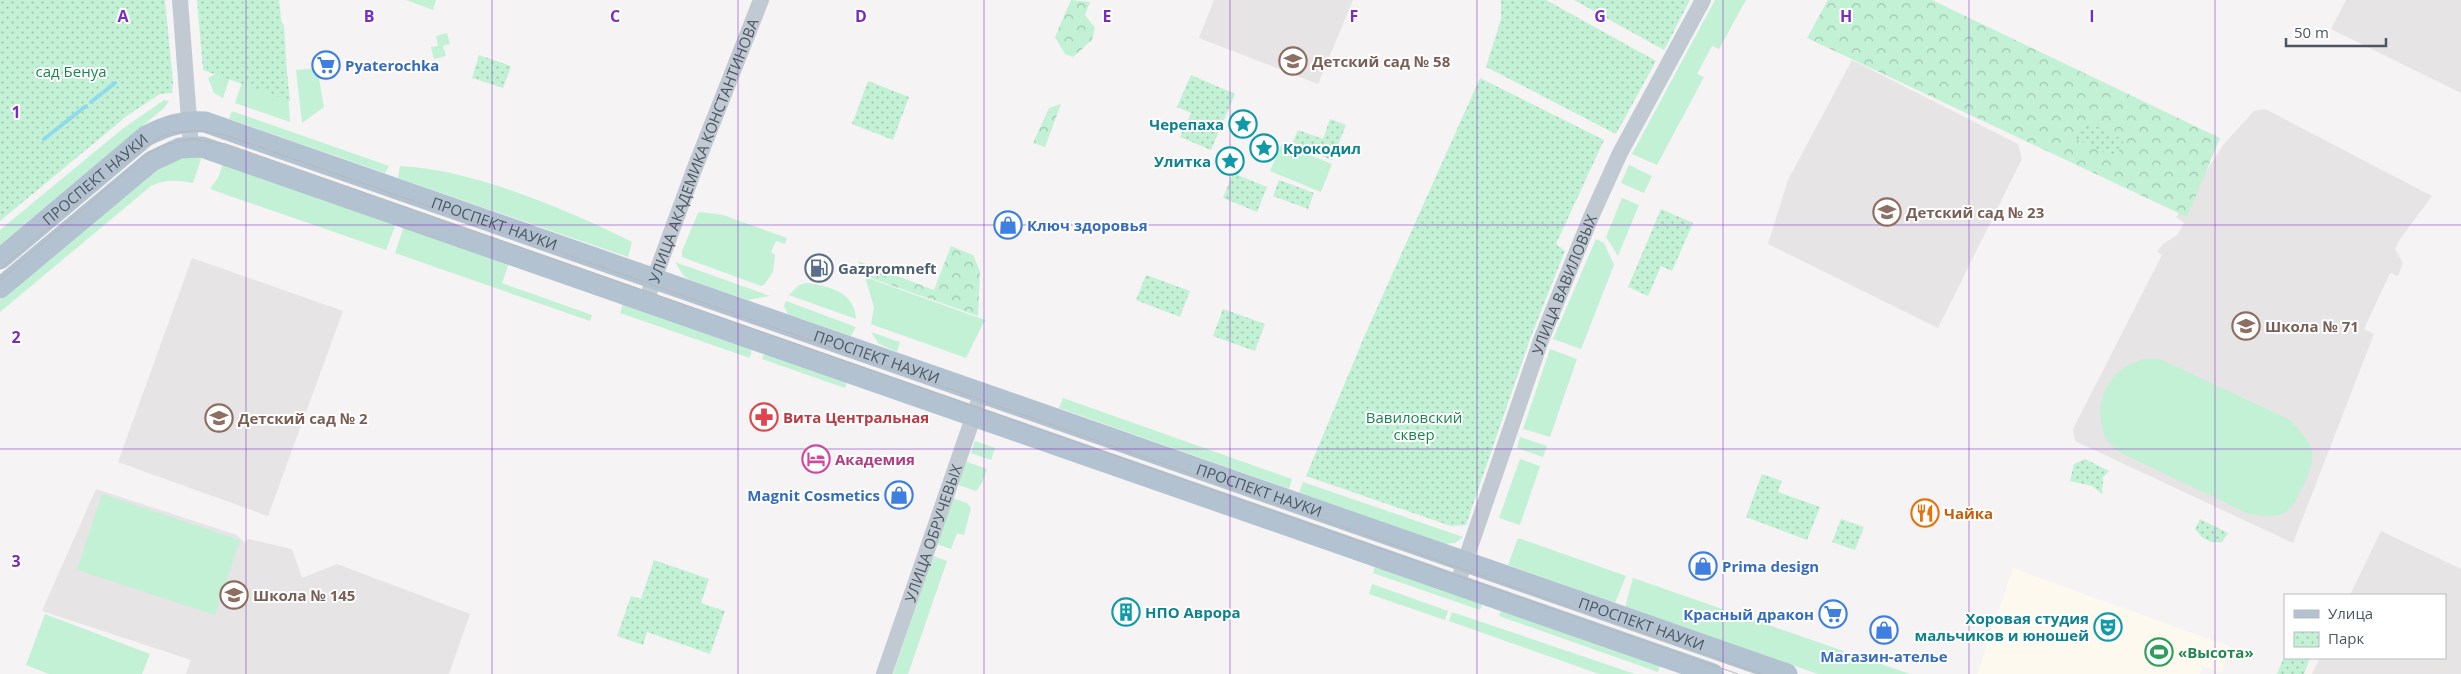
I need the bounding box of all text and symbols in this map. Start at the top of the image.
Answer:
text: A [117,5,129,27]
text: B [364,5,374,27]
text: C [610,5,620,27]
text: D [855,5,867,27]
text: E [1103,5,1112,27]
text: F [1350,5,1358,27]
text: G [1594,5,1606,27]
text: H [1840,5,1852,27]
text: I [2089,5,2095,27]
street label: УЛИЦА АКАДЕМИКА КОНСТАНТИНОВА [644,15,763,286]
scale bar [2286,15,2386,47]
text: 50 m [2294,22,2329,42]
school or university icon: Детский сад № 58 [1278,46,1308,76]
supermarket icon: Pyaterochka [311,50,341,80]
place label: Детский сад № 58 [1312,51,1451,71]
place label: Pyaterochka [345,55,439,75]
park label: сад Бенуа [36,61,106,81]
text: 1 [11,101,21,123]
place icon: Черепаха [1228,109,1258,139]
place label: Черепаха [1149,114,1224,134]
street label: ПРОСПЕКТ НАУКИ [38,129,152,229]
place icon: Крокодил [1249,133,1279,163]
place label: Крокодил [1283,138,1361,158]
place icon: Улитка [1215,146,1245,176]
place label: Улитка [1154,151,1211,171]
street label: ПРОСПЕКТ НАУКИ [429,192,560,254]
school or university icon: Детский сад № 23 [1872,197,1902,227]
place label: Детский сад № 23 [1906,202,2044,222]
shop icon: Ключ здоровья [993,210,1023,240]
street label: УЛИЦА ВАВИЛОВЫХ [1527,211,1601,357]
place label: Ключ здоровья [1027,215,1148,235]
fuel station icon: Gazpromneft [804,253,834,283]
place label: Gazpromneft [838,258,937,278]
school or university icon: Школа № 71 [2231,311,2261,341]
place label: Школа № 71 [2265,316,2359,336]
street label: ПРОСПЕКТ НАУКИ [811,325,943,388]
text: 2 [11,326,21,348]
pharmacy icon: Вита Центральная [749,402,779,432]
school or university icon: Детский сад № 2 [204,403,234,433]
place label: Вита Центральная [783,407,929,427]
park label: Вавиловский сквер [1366,407,1462,444]
place label: Детский сад № 2 [238,408,368,428]
hotel icon: Академия [801,444,831,474]
place label: Академия [835,449,915,469]
street label: ПРОСПЕКТ НАУКИ [1194,459,1325,521]
street label: УЛИЦА ОБРУЧЕВЫХ [900,461,966,605]
shop icon: Magnit Cosmetics [884,480,914,510]
place label: Magnit Cosmetics [747,485,880,505]
restaurant icon: Чайка [1910,498,1940,528]
place label: Чайка [1944,503,1993,523]
text: 3 [11,550,21,572]
shop icon: Prima design [1688,551,1718,581]
place label: Prima design [1722,556,1819,576]
school or university icon: Школа № 145 [219,580,249,610]
place label: Школа № 145 [253,585,355,605]
street label: ПРОСПЕКТ НАУКИ [1576,592,1707,654]
legend [2284,594,2446,659]
building icon: НПО Аврора [1111,597,1141,627]
supermarket icon: Красный дракон [1818,599,1848,629]
place label: НПО Аврора [1145,602,1241,622]
text: Улица [2328,603,2373,623]
place label: Красный дракон [1683,604,1814,624]
place label: Хоровая студия мальчиков и юношей [1915,608,2089,645]
theatre icon: Хоровая студия мальчиков и юношей [2093,612,2123,642]
shop icon: Магазин-ателье [1869,615,1899,645]
text: Парк [2328,628,2364,648]
sports icon: «Высота» [2144,637,2174,667]
place label: «Высота» [2178,642,2254,662]
place label: Магазин-ателье [1820,646,1948,666]

